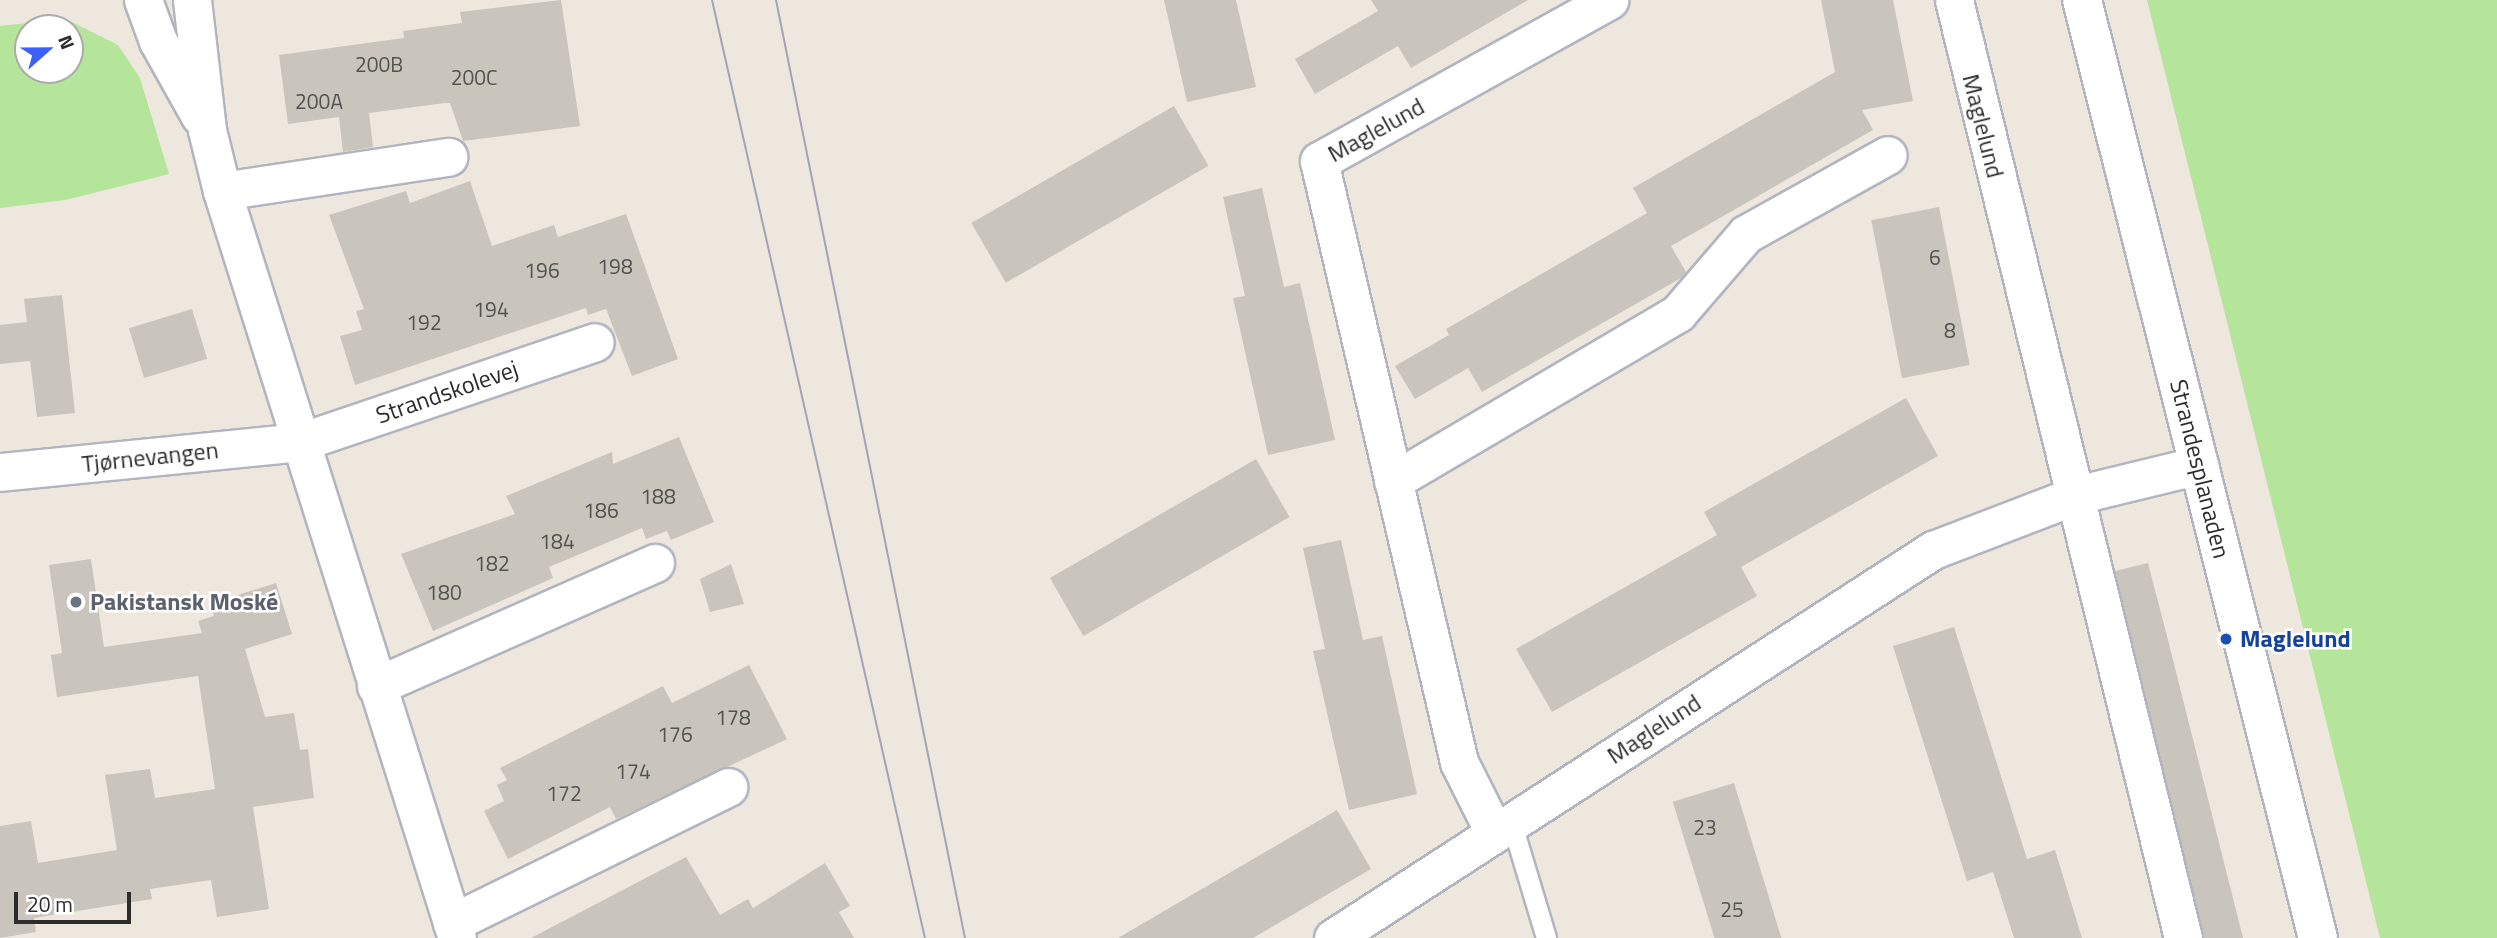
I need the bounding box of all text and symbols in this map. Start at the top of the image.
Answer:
north arrow [14,14,84,84]
text: N [51,31,83,53]
house number: 200B [355,51,403,77]
house number: 200C [451,64,497,90]
street label: Maglelund [1956,71,2010,181]
house number: 200A [295,88,343,114]
street label: Maglelund [1323,92,1429,168]
house number: 6 [1929,244,1941,270]
house number: 198 [597,253,633,279]
house number: 196 [524,257,560,283]
house number: 194 [473,296,509,322]
house number: 192 [406,309,442,335]
house number: 8 [1944,317,1956,343]
street label: Strandskolevej [372,354,522,430]
street label: Strandesplanaden [2164,377,2236,561]
street label: Tjørnevangen [80,436,220,478]
house number: 188 [640,483,676,509]
house number: 186 [583,497,619,523]
house number: 184 [539,528,575,554]
house number: 182 [474,550,510,576]
house number: 180 [426,579,462,605]
place label: Pakistansk Moské [90,588,278,616]
marker: Pakistansk Moské [68,594,84,610]
place label: Maglelund [2240,625,2351,653]
marker: Maglelund [2218,631,2234,647]
street label: Maglelund [1602,688,1706,770]
house number: 178 [715,704,751,730]
house number: 176 [657,721,693,747]
house number: 174 [615,758,651,784]
house number: 172 [546,780,582,806]
house number: 23 [1693,814,1717,840]
scale bar [18,878,135,922]
text: 20 m [27,888,73,920]
house number: 25 [1720,896,1744,922]

